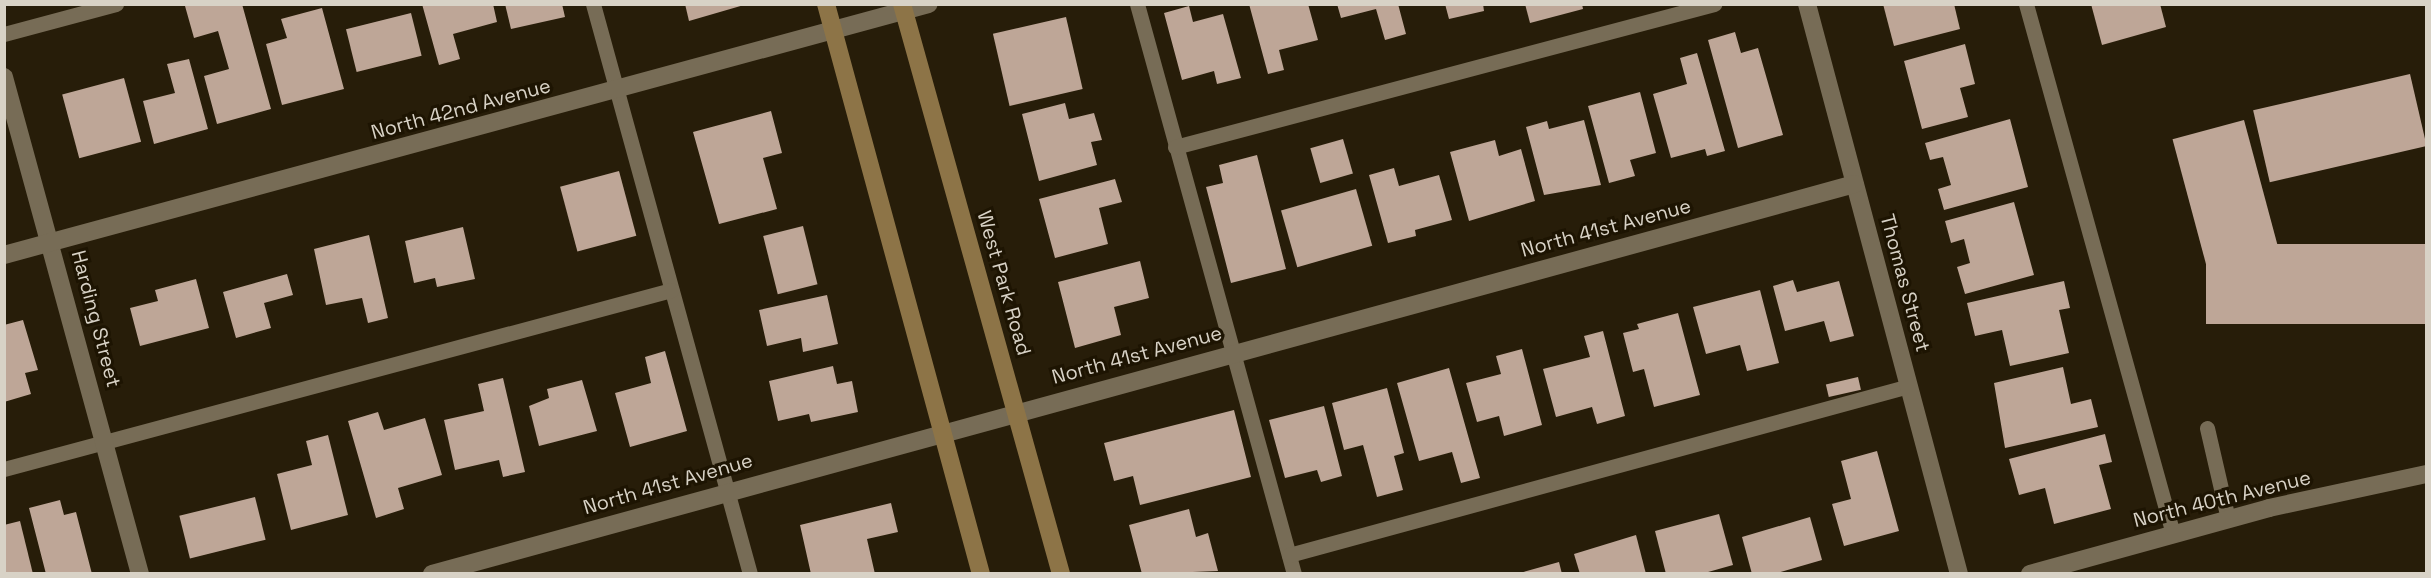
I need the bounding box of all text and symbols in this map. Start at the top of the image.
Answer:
street label: North 42nd Avenue [368,73,554,145]
street label: North 41st Avenue [1518,194,1694,262]
street label: West Park Road [972,208,1036,358]
street label: Thomas Street [1875,211,1935,355]
street label: Harding Street [66,248,126,390]
street label: North 41st Avenue [1049,321,1225,389]
street label: North 41st Avenue [580,448,756,520]
street label: North 40th Avenue [2131,465,2313,533]

